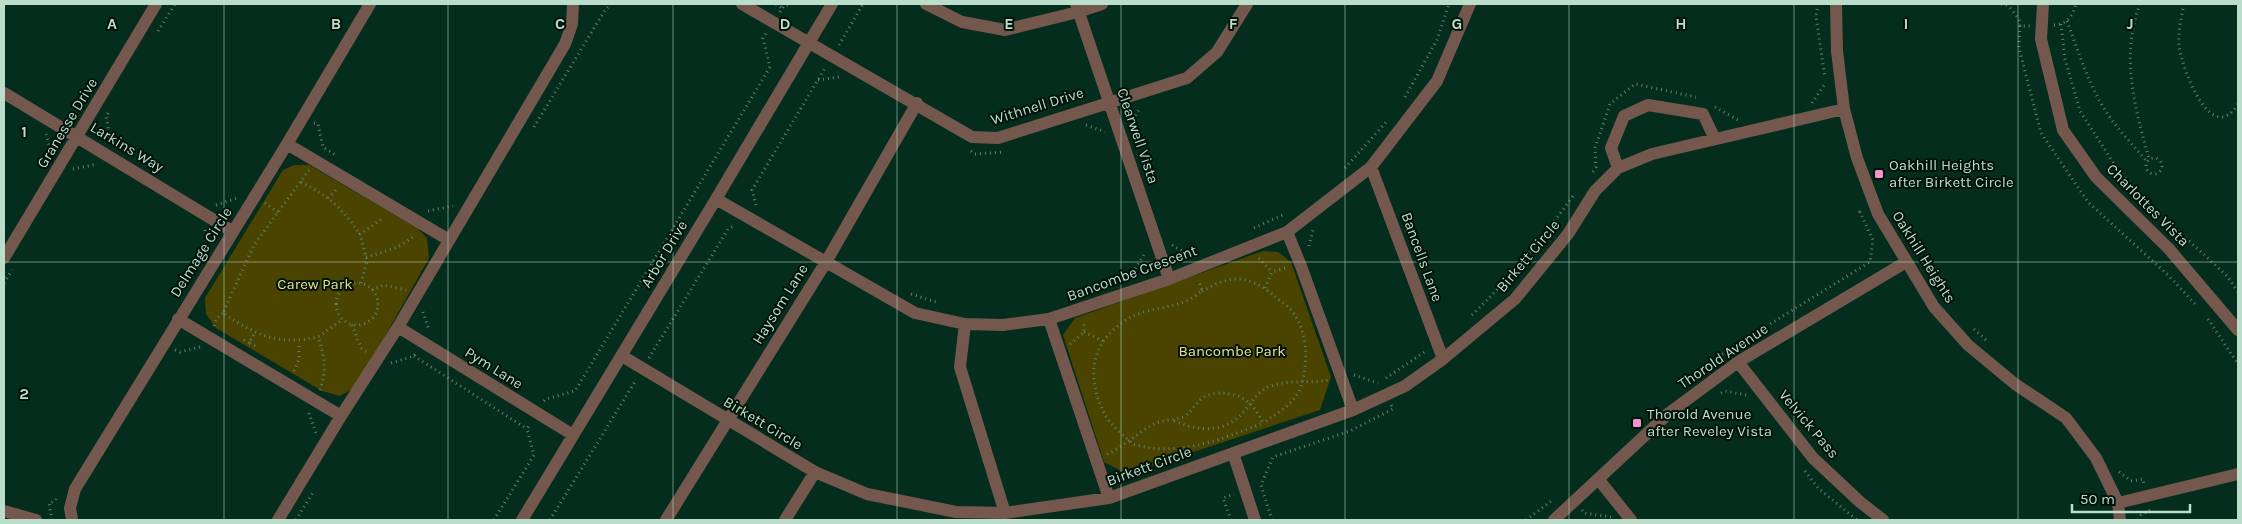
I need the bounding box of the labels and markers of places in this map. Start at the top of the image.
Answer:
place label: Oakhill Heights after Birkett Circle [1889,156,2014,191]
marker: Oakhill Heights after Birkett Circle [1873,168,1885,180]
place label: Thorold Avenue after Reveley Vista [1647,405,1772,440]
marker: Thorold Avenue after Reveley Vista [1631,417,1643,429]

